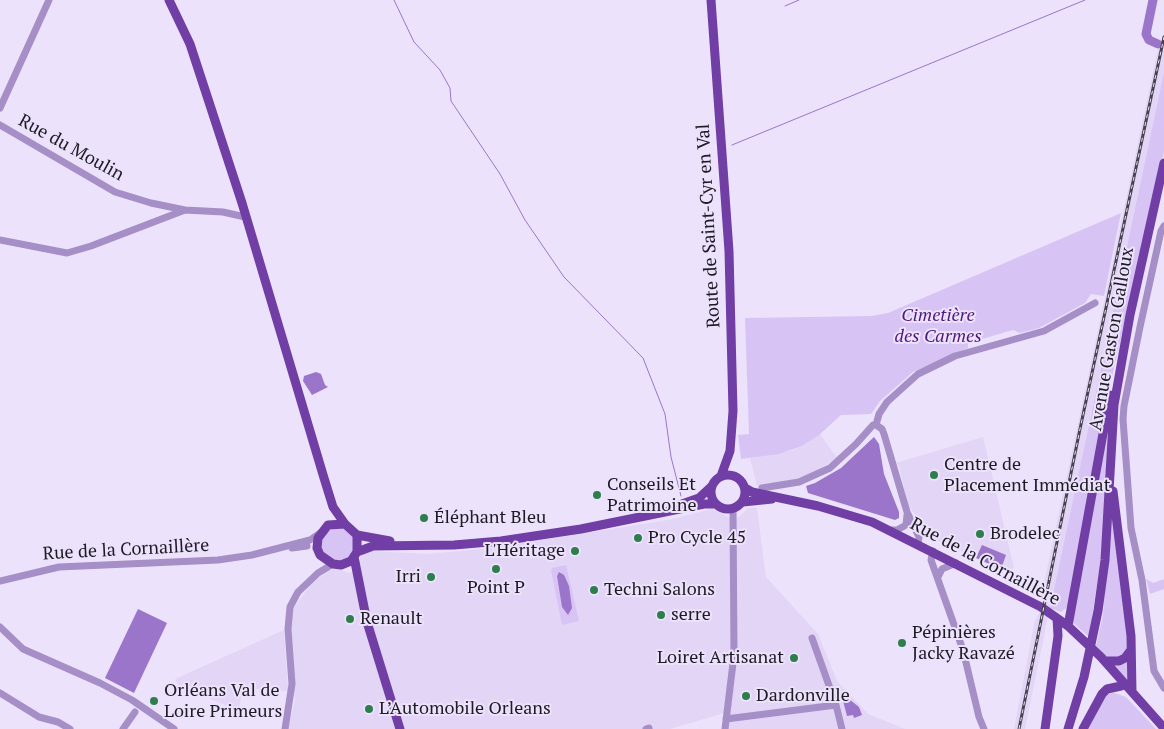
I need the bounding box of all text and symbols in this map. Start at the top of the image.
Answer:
street label: Rue du Moulin [14,110,128,186]
street label: Route de Saint-Cyr en Val [693,123,725,329]
street label: Avenue Gaston Galloux [1085,245,1139,433]
park label: Cimetière des Carmes [894,305,982,348]
place label: Centre de Placement Immédiat [944,454,1110,496]
marker: Centre de Placement Immédiat [928,469,940,481]
place label: Conseils Et Patrimoine [607,474,696,516]
marker: Conseils Et Patrimoine [591,489,603,501]
place label: Éléphant Bleu [434,507,546,529]
marker: Éléphant Bleu [418,512,430,524]
street label: Rue de la Cornaillère [906,513,1064,611]
place label: Brodelec [990,523,1060,545]
place label: Pro Cycle 45 [648,527,746,549]
marker: Brodelec [974,528,986,540]
marker: Pro Cycle 45 [632,532,644,544]
street label: Rue de la Cornaillère [42,535,210,565]
place label: L'Héritage [485,540,565,562]
marker: L'Héritage [569,545,581,557]
marker: Point P [490,563,502,575]
place label: Irri [395,566,421,588]
marker: Irri [425,571,437,583]
place label: Point P [467,577,525,599]
place label: Techni Salons [604,579,715,601]
marker: Techni Salons [588,584,600,596]
place label: serre [671,604,711,626]
place label: Renault [360,608,422,630]
marker: serre [655,609,667,621]
marker: Renault [344,613,356,625]
place label: Pépinières Jacky Ravazé [912,622,1015,664]
marker: Pépinières Jacky Ravazé [896,637,908,649]
place label: Loiret Artisanat [657,647,784,669]
marker: Loiret Artisanat [788,652,800,664]
place label: Orléans Val de Loire Primeurs [164,680,282,722]
place label: Dardonville [756,685,850,707]
marker: Dardonville [740,690,752,702]
marker: Orléans Val de Loire Primeurs [148,695,160,707]
place label: L’Automobile Orleans [379,698,551,720]
marker: L’Automobile Orleans [363,703,375,715]

